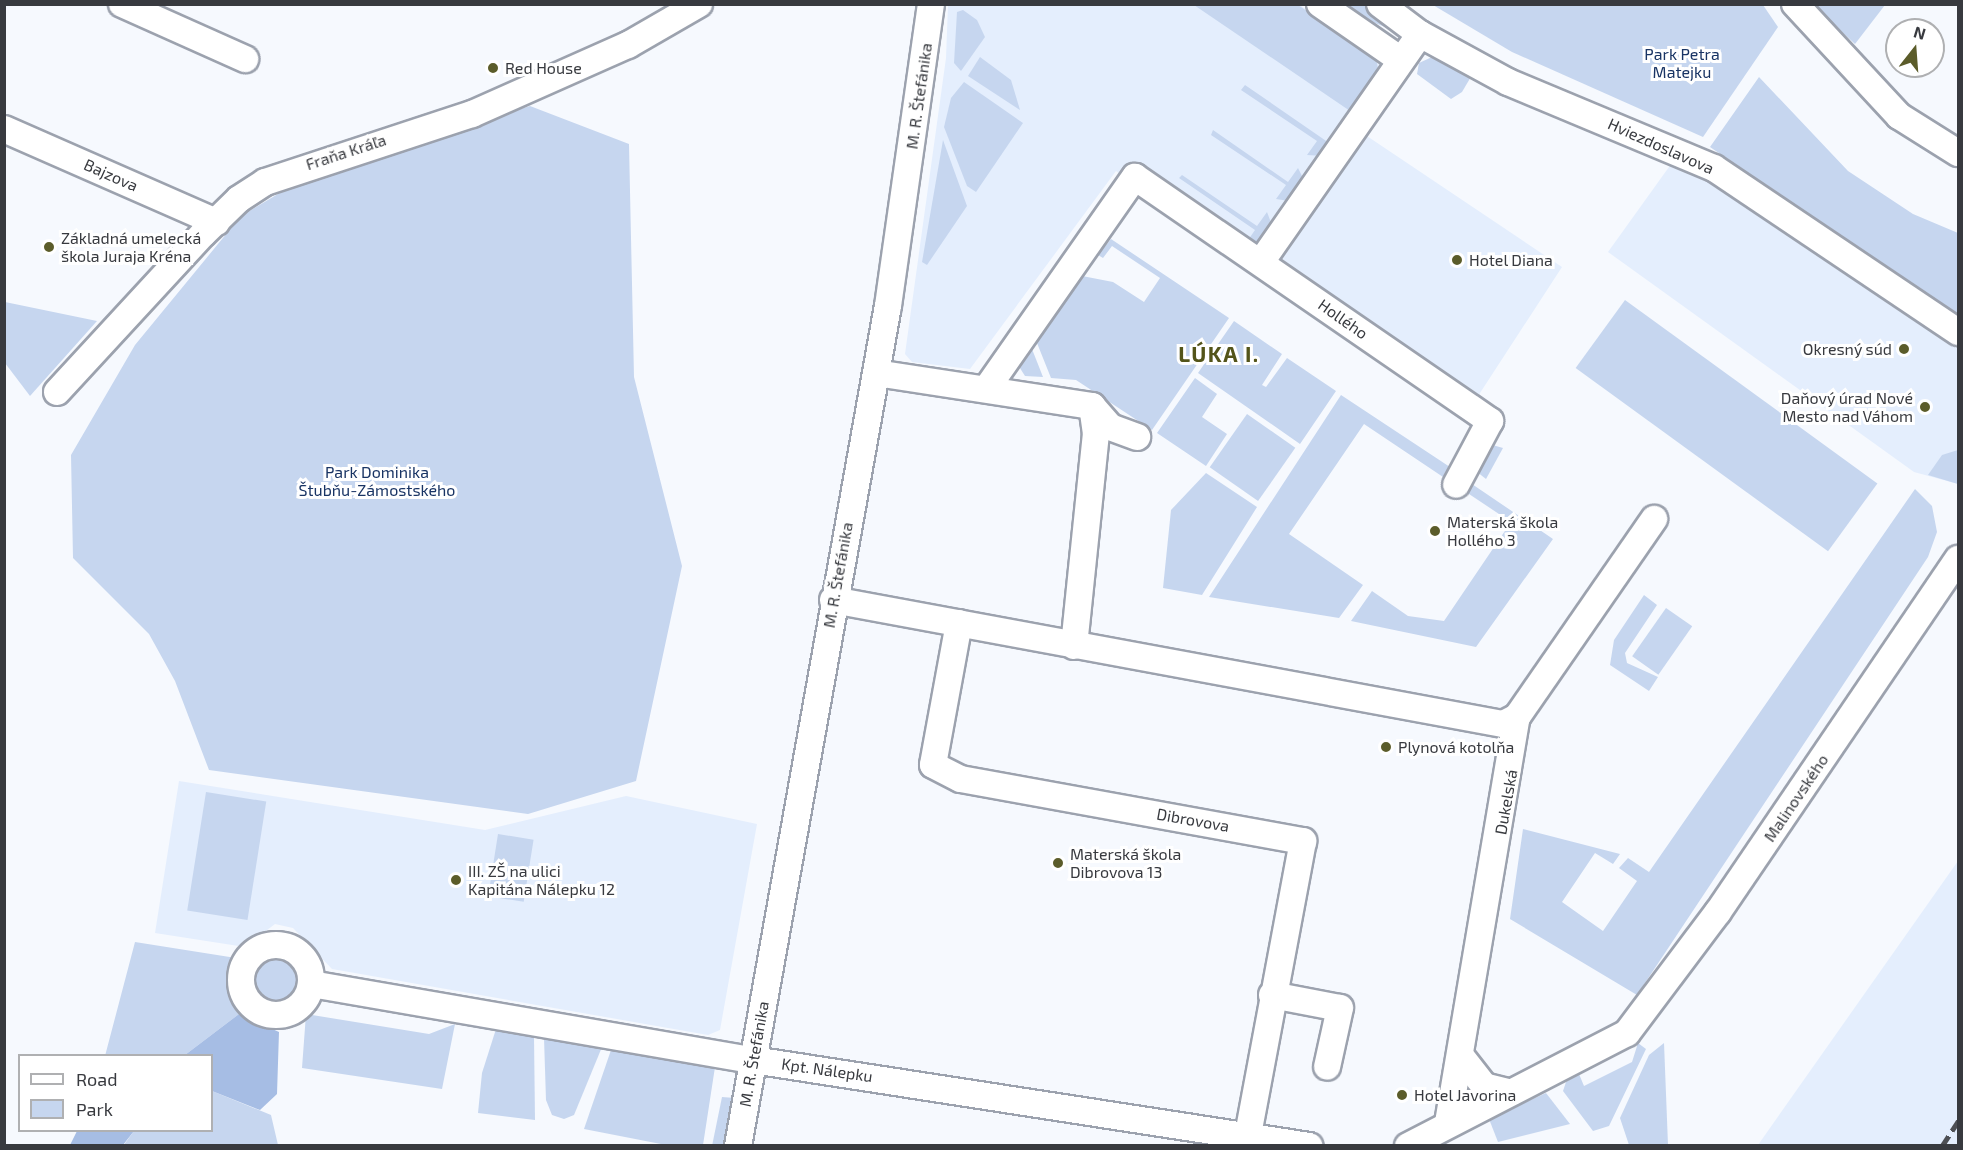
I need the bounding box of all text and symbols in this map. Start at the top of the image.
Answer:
north arrow [1885,18,1945,78]
text: N [1912,21,1928,43]
street label: M. R. Štefánika [902,42,936,150]
park label: Park Petra Matejku [1644,44,1720,82]
place label: Red House [505,58,582,78]
marker: Red House [486,61,500,75]
street label: Hviezdoslavova [1605,114,1717,178]
street label: Fraňa Kráľa [303,130,389,174]
street label: Bajzova [81,155,141,195]
place label: Základná umelecká škola Juraja Kréna [61,228,201,266]
marker: Základná umelecká škola Juraja Kréna [42,240,56,254]
place label: Hotel Diana [1469,250,1553,270]
marker: Hotel Diana [1450,253,1464,267]
street label: Hollého [1314,295,1372,343]
place label: Okresný súd [1802,339,1892,359]
district label: LÚKA I. [1178,341,1260,367]
marker: Okresný súd [1897,342,1911,356]
place label: Daňový úrad Nové Mesto nad Váhom [1780,388,1913,426]
marker: Daňový úrad Nové Mesto nad Váhom [1918,400,1932,414]
park label: Park Dominika Štubňu-Zámostského [299,462,455,500]
place label: Materská škola Hollého 3 [1447,512,1558,550]
street label: M. R. Štefánika [819,521,857,629]
marker: Materská škola Hollého 3 [1428,524,1442,538]
place label: Plynová kotolňa [1398,737,1514,757]
marker: Plynová kotolňa [1379,740,1393,754]
street label: Malinovského [1760,751,1832,845]
street label: Dukelská [1491,768,1521,836]
street label: Dibrovova [1155,804,1231,836]
place label: Materská škola Dibrovova 13 [1070,844,1181,882]
marker: Materská škola Dibrovova 13 [1051,856,1065,870]
place label: III. ZŠ na ulici Kapitána Nálepku 12 [468,861,615,899]
marker: III. ZŠ na ulici Kapitána Nálepku 12 [449,873,463,887]
street label: M. R. Štefánika [735,1000,773,1108]
legend [18,1054,213,1132]
street label: Kpt. Nálepku [780,1054,874,1086]
text: Road [76,1068,117,1090]
place label: Hotel Javorina [1414,1085,1517,1105]
marker: Hotel Javorina [1395,1088,1409,1102]
text: Park [76,1098,113,1120]

